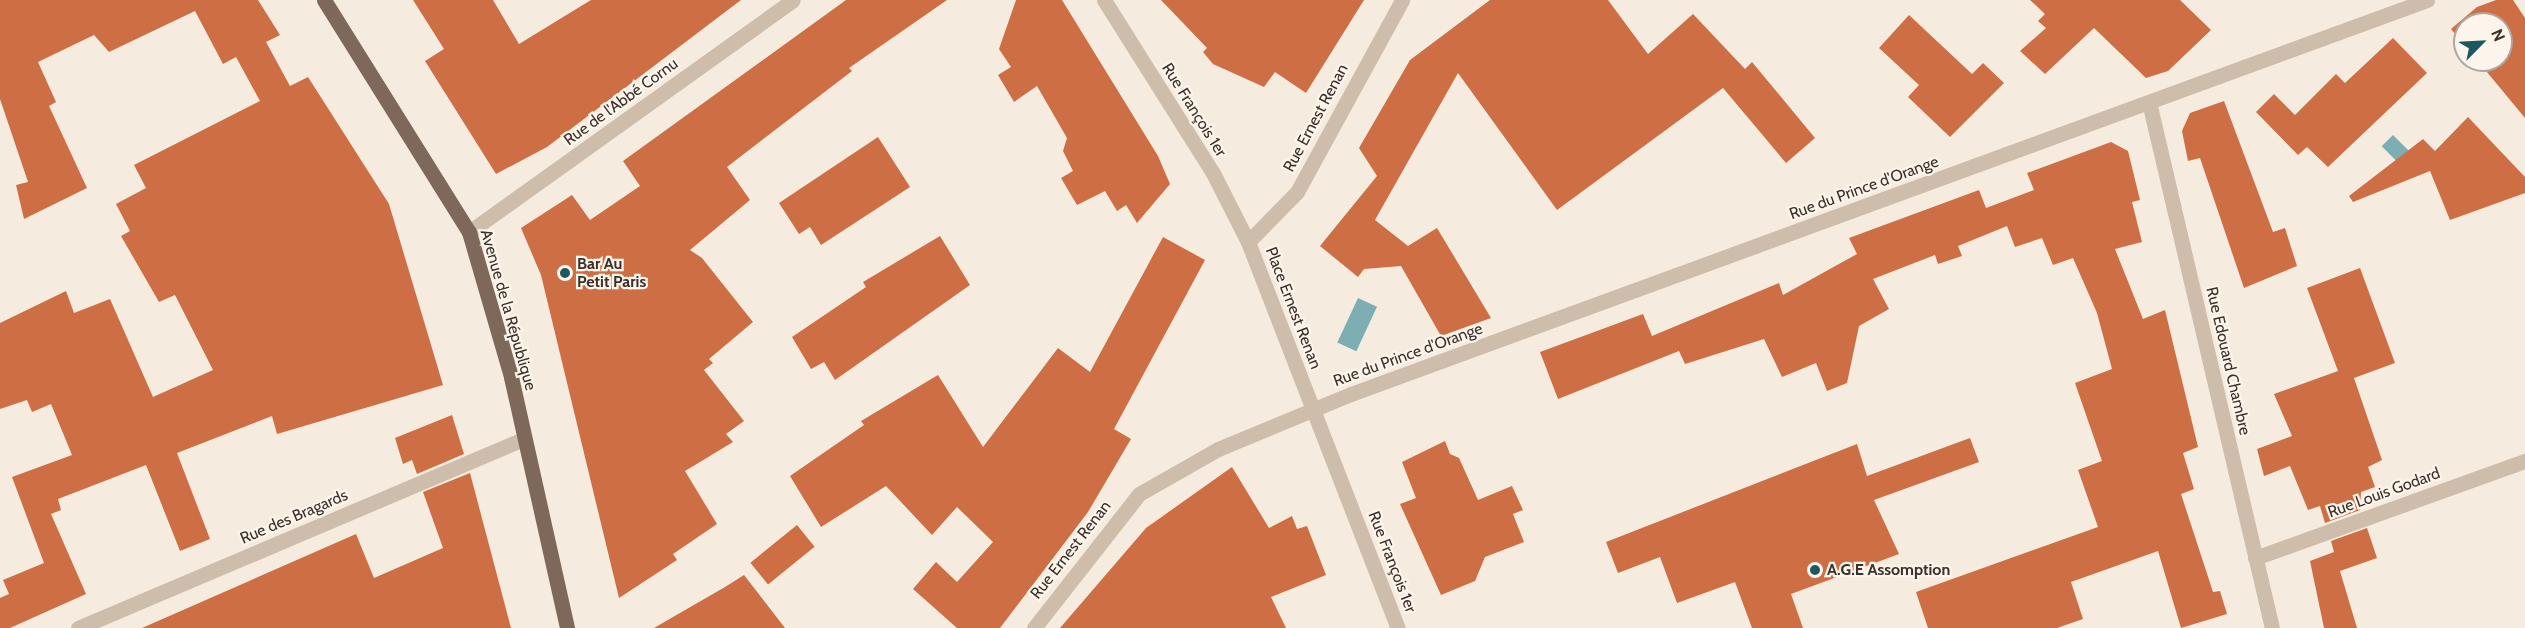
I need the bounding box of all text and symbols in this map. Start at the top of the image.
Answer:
north arrow [2453,12,2513,72]
text: N [2487,26,2509,44]
street label: Rue de l'Abbé Cornu [560,54,682,150]
street label: Rue François 1er [1158,60,1230,160]
street label: Rue Ernest Renan [1280,61,1352,175]
street label: Rue du Prince d'Orange [1787,152,1941,224]
street label: Avenue de la République [476,227,540,393]
street label: Place Ernest Renan [1261,244,1325,372]
place label: Bar Au Petit Paris [577,254,646,292]
marker: Bar Au Petit Paris [558,266,572,280]
street label: Rue Edouard Chambre [2202,285,2254,437]
street label: Rue du Prince d'Orange [1331,319,1485,391]
street label: Rue Louis Godard [2325,464,2443,522]
street label: Rue des Bragards [237,486,351,548]
street label: Rue Ernest Renan [1027,497,1115,603]
street label: Rue François 1er [1364,509,1420,615]
place label: A.G.E Assomption [1827,560,1950,580]
marker: A.G.E Assomption [1808,563,1822,577]

